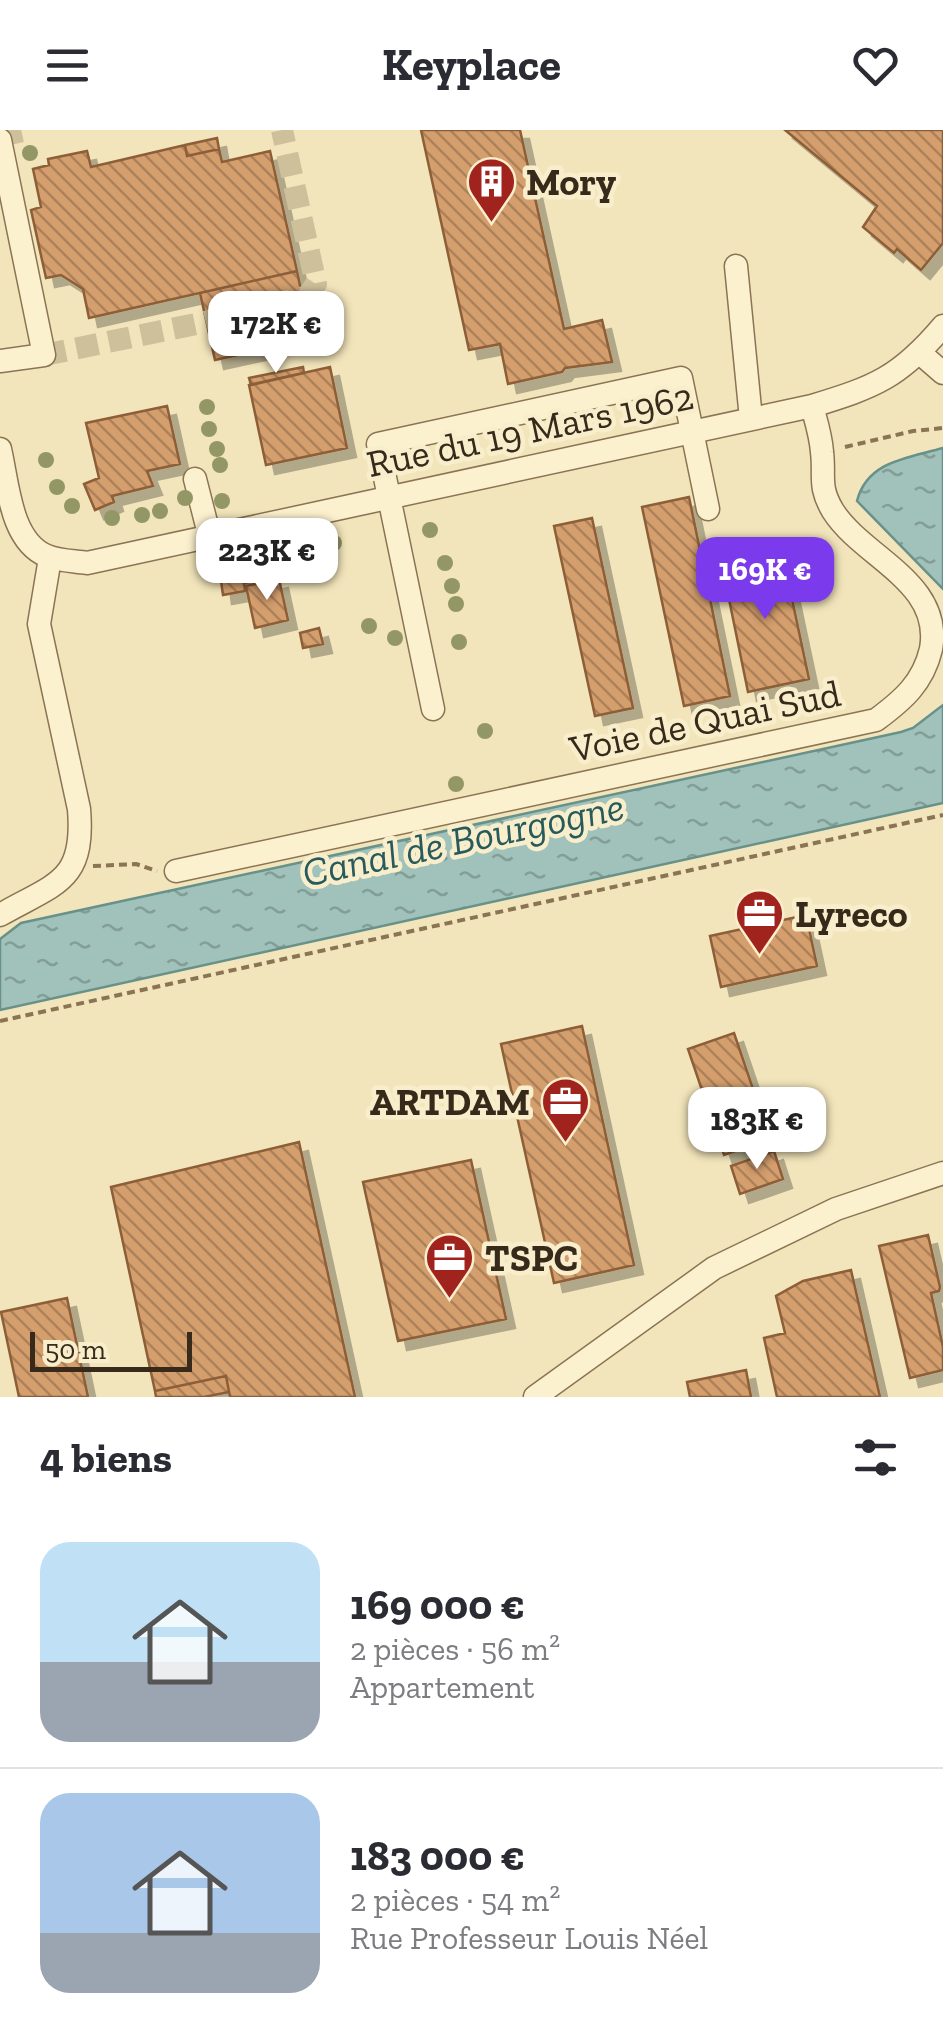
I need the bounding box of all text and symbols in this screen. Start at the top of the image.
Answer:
icon: menu [40,38,95,93]
text: Keyplace [382,38,561,92]
icon: heart [848,38,903,93]
building icon: Mory [465,156,517,224]
place label: Mory [526,159,616,205]
pin: 172K € [195,291,357,376]
text: 172K € [230,304,322,342]
street label: Rue du 19 Mars 1962 [362,373,698,487]
pin: 223K € [186,518,348,603]
text: 223K € [218,531,316,569]
pin: 169K € [684,537,846,622]
text: 169K € [718,550,812,588]
street label: Voie de Quai Sud [565,670,845,772]
water label: Canal de Bourgogne [298,781,628,897]
office icon: Lyreco [734,888,786,956]
place label: Lyreco [795,891,908,937]
office icon: ARTDAM [539,1076,591,1144]
place label: ARTDAM [370,1079,530,1125]
pin: 183K € [676,1087,838,1172]
text: 183K € [710,1100,804,1138]
office icon: TSPC [424,1232,476,1300]
place label: TSPC [485,1235,578,1281]
scale bar [30,1327,192,1372]
text: 50 m [45,1333,106,1366]
icon: filters [848,1430,903,1485]
text: 4 biens [40,1432,172,1483]
text: 169 000 € [350,1579,525,1630]
icon: home [120,1582,240,1702]
text: 2 pièces · 56 m² [350,1630,560,1668]
text: Appartement [350,1668,534,1706]
text: 183 000 € [350,1830,525,1881]
icon: home [120,1833,240,1953]
text: 2 pièces · 54 m² [350,1881,560,1919]
text: Rue Professeur Louis Néel [350,1919,708,1957]

